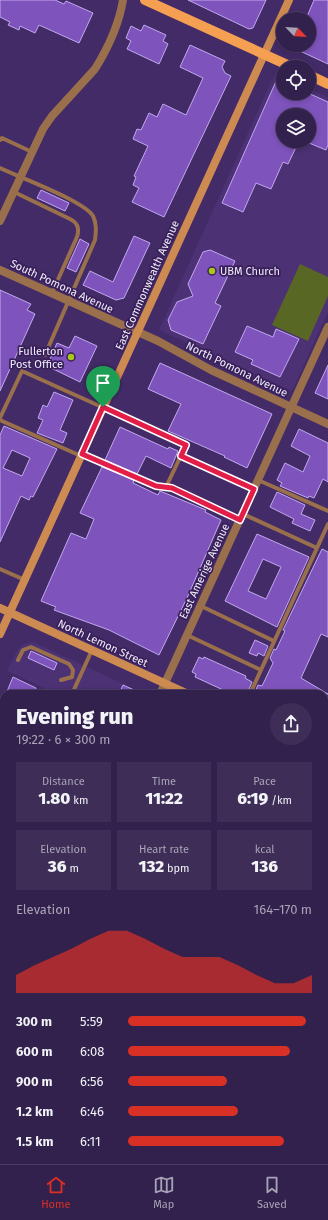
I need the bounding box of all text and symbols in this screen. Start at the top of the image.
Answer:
north arrow [276,12,316,52]
map controls [276,12,316,148]
button: locate [276,60,316,100]
button: layers [276,108,316,148]
street label: East Commonwealth Avenue [113,218,182,352]
street label: South Pomona Avenue [8,257,115,316]
place label: UBM Church [220,265,280,278]
marker: UBM Church [207,266,217,276]
street label: North Pomona Avenue [184,339,290,400]
place label: Fullerton Post Office [10,345,63,371]
marker: Fullerton Post Office [66,352,76,362]
pin [86,366,120,407]
icon: arrive [92,372,114,394]
street label: East Amerige Avenue [177,521,232,621]
street label: North Lemon Street [56,617,150,670]
text: Evening run [16,703,133,730]
button: share [270,703,312,745]
text: 19:22 · 6 × 300 m [16,732,110,747]
text: Distance [42,775,85,788]
text: Time [152,775,176,788]
text: Pace [253,775,276,788]
text: 1.80 [38,788,70,809]
text: 11:22 [145,788,183,809]
text: 6:19 [237,788,268,809]
text: km [70,794,88,807]
text: /km [268,794,292,807]
text: Elevation [40,843,86,856]
text: Heart rate [139,843,189,856]
text: kcal [255,843,275,856]
text: 36 [48,856,67,877]
text: 132 [138,856,164,877]
text: 136 [251,856,278,877]
text: m [67,862,79,875]
text: bpm [164,862,190,875]
text: Elevation [16,902,70,917]
text: 164–170 m [254,902,312,917]
text: 300 m [16,1014,52,1029]
text: 5:59 [80,1014,103,1029]
text: 600 m [16,1044,53,1059]
text: 6:08 [80,1044,104,1059]
text: 900 m [16,1074,53,1089]
text: 6:56 [80,1074,104,1089]
text: 1.2 km [16,1104,53,1119]
text: 6:46 [80,1104,104,1119]
text: 1.5 km [16,1134,54,1149]
text: 6:11 [80,1134,101,1149]
tab: Home [41,1174,70,1211]
tab: Map [153,1174,175,1211]
tab: Saved [257,1174,287,1211]

